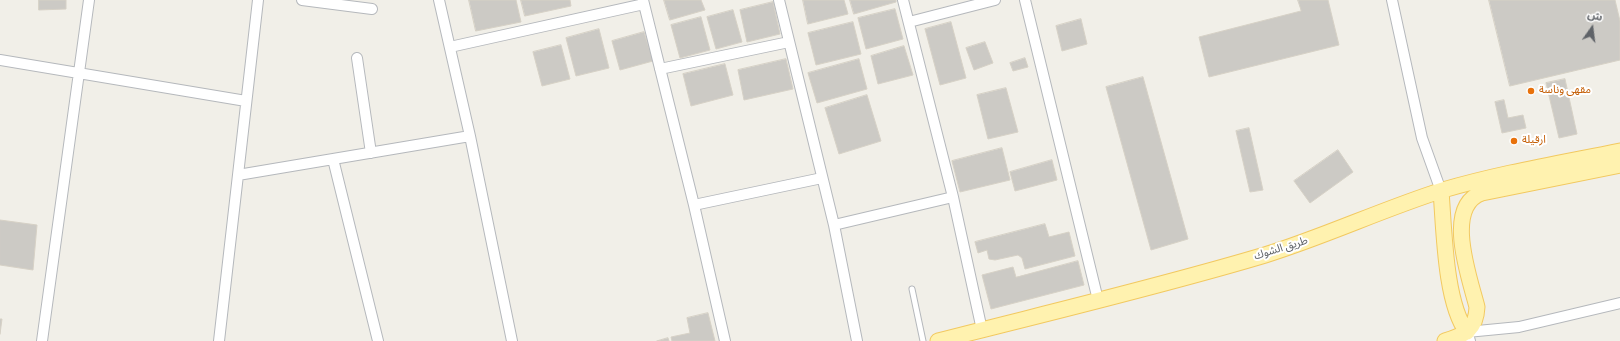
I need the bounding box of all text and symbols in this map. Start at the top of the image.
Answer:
text: ش [1586,7,1604,25]
north arrow [1572,8,1612,48]
place label: مقهى وناسة [1539,84,1591,98]
marker: مقهى وناسة [1526,86,1536,96]
place label: ارقيلة [1522,134,1546,148]
marker: ارقيلة [1509,136,1519,146]
street label: طريق الشوك [1252,235,1310,263]

